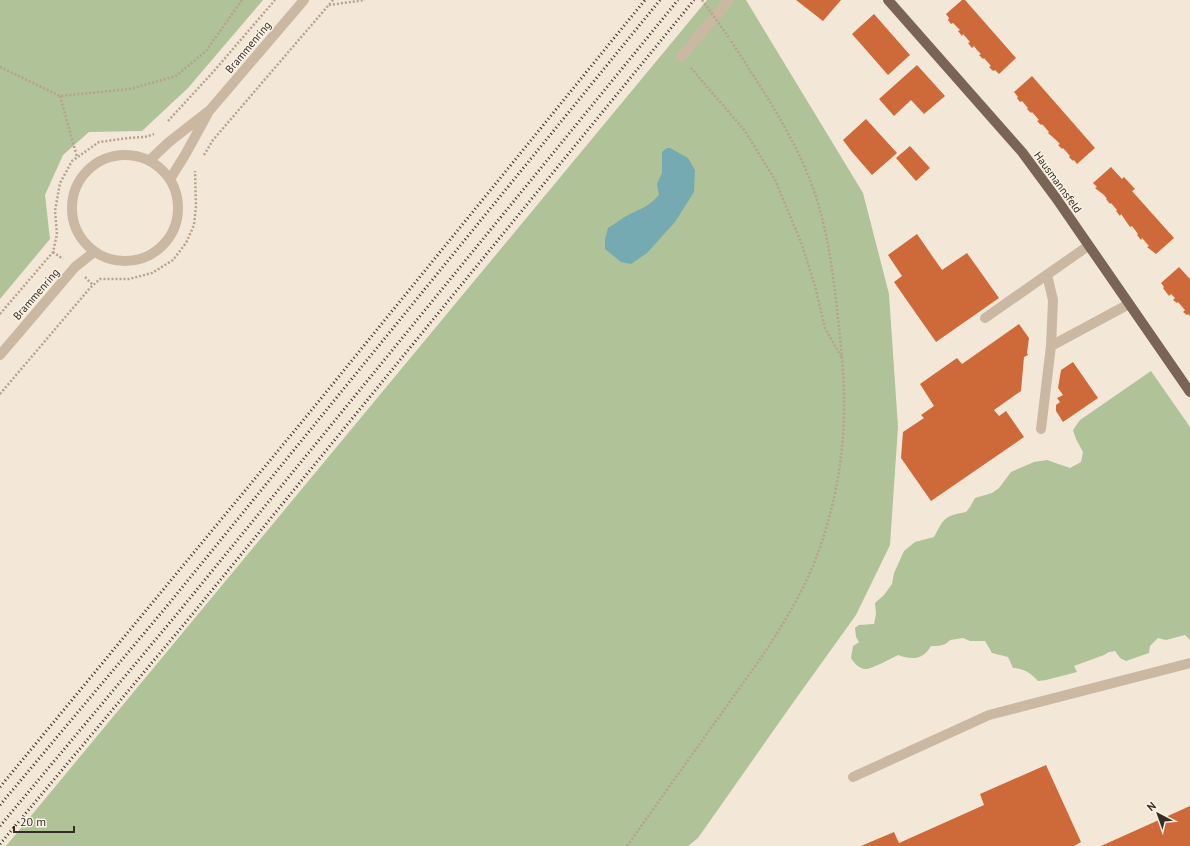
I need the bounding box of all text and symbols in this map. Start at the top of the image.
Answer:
street label: Brammenring [222,18,274,76]
street label: Hausmannsfeld [1031,149,1085,216]
street label: Brammenring [10,265,62,323]
north arrow [1138,794,1178,834]
text: N [1144,799,1159,814]
scale bar [14,808,74,834]
text: 20 m [20,814,46,829]

